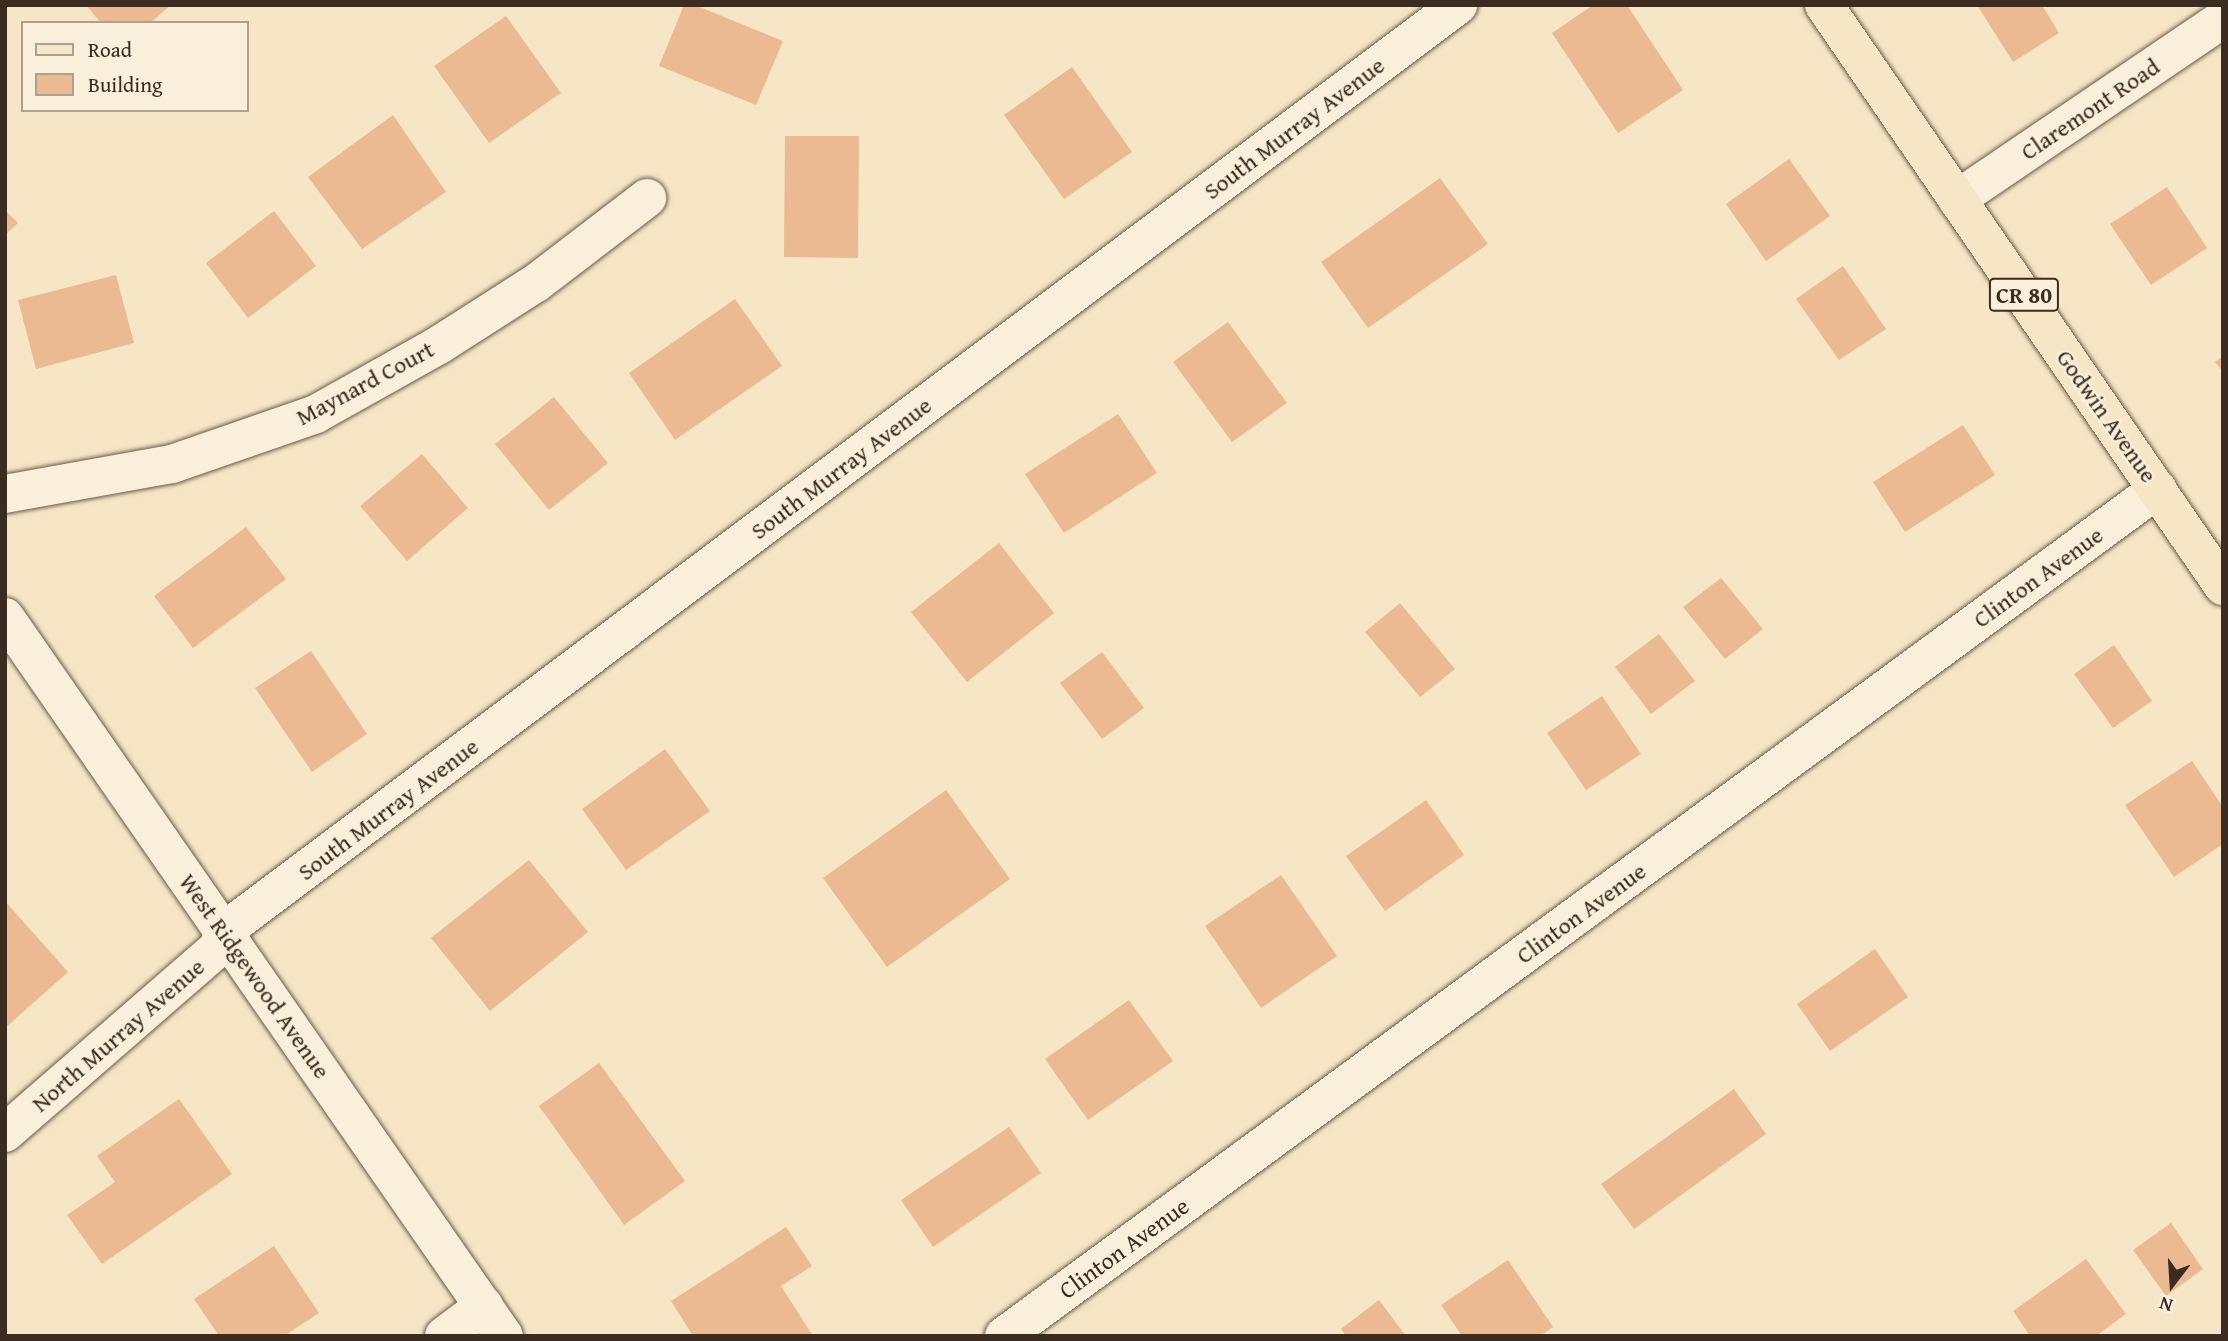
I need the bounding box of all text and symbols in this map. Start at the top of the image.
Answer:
legend [21,21,248,112]
text: Road [88,34,132,65]
street label: South Murray Avenue [1198,51,1390,205]
street label: Claremont Road [2015,52,2165,166]
text: Building [88,69,162,100]
road number: CR 80 [1987,276,2061,314]
street label: Maynard Court [291,335,439,431]
street label: Godwin Avenue [2051,344,2163,488]
street label: South Murray Avenue [745,391,937,545]
street label: Clinton Avenue [1968,520,2108,634]
street label: South Murray Avenue [292,732,484,886]
street label: Clinton Avenue [1511,856,1651,970]
street label: West Ridgewood Avenue [173,868,337,1084]
street label: North Murray Avenue [26,952,210,1118]
street label: Clinton Avenue [1054,1191,1194,1305]
north arrow [2137,1250,2207,1320]
text: N [2156,1290,2176,1320]

